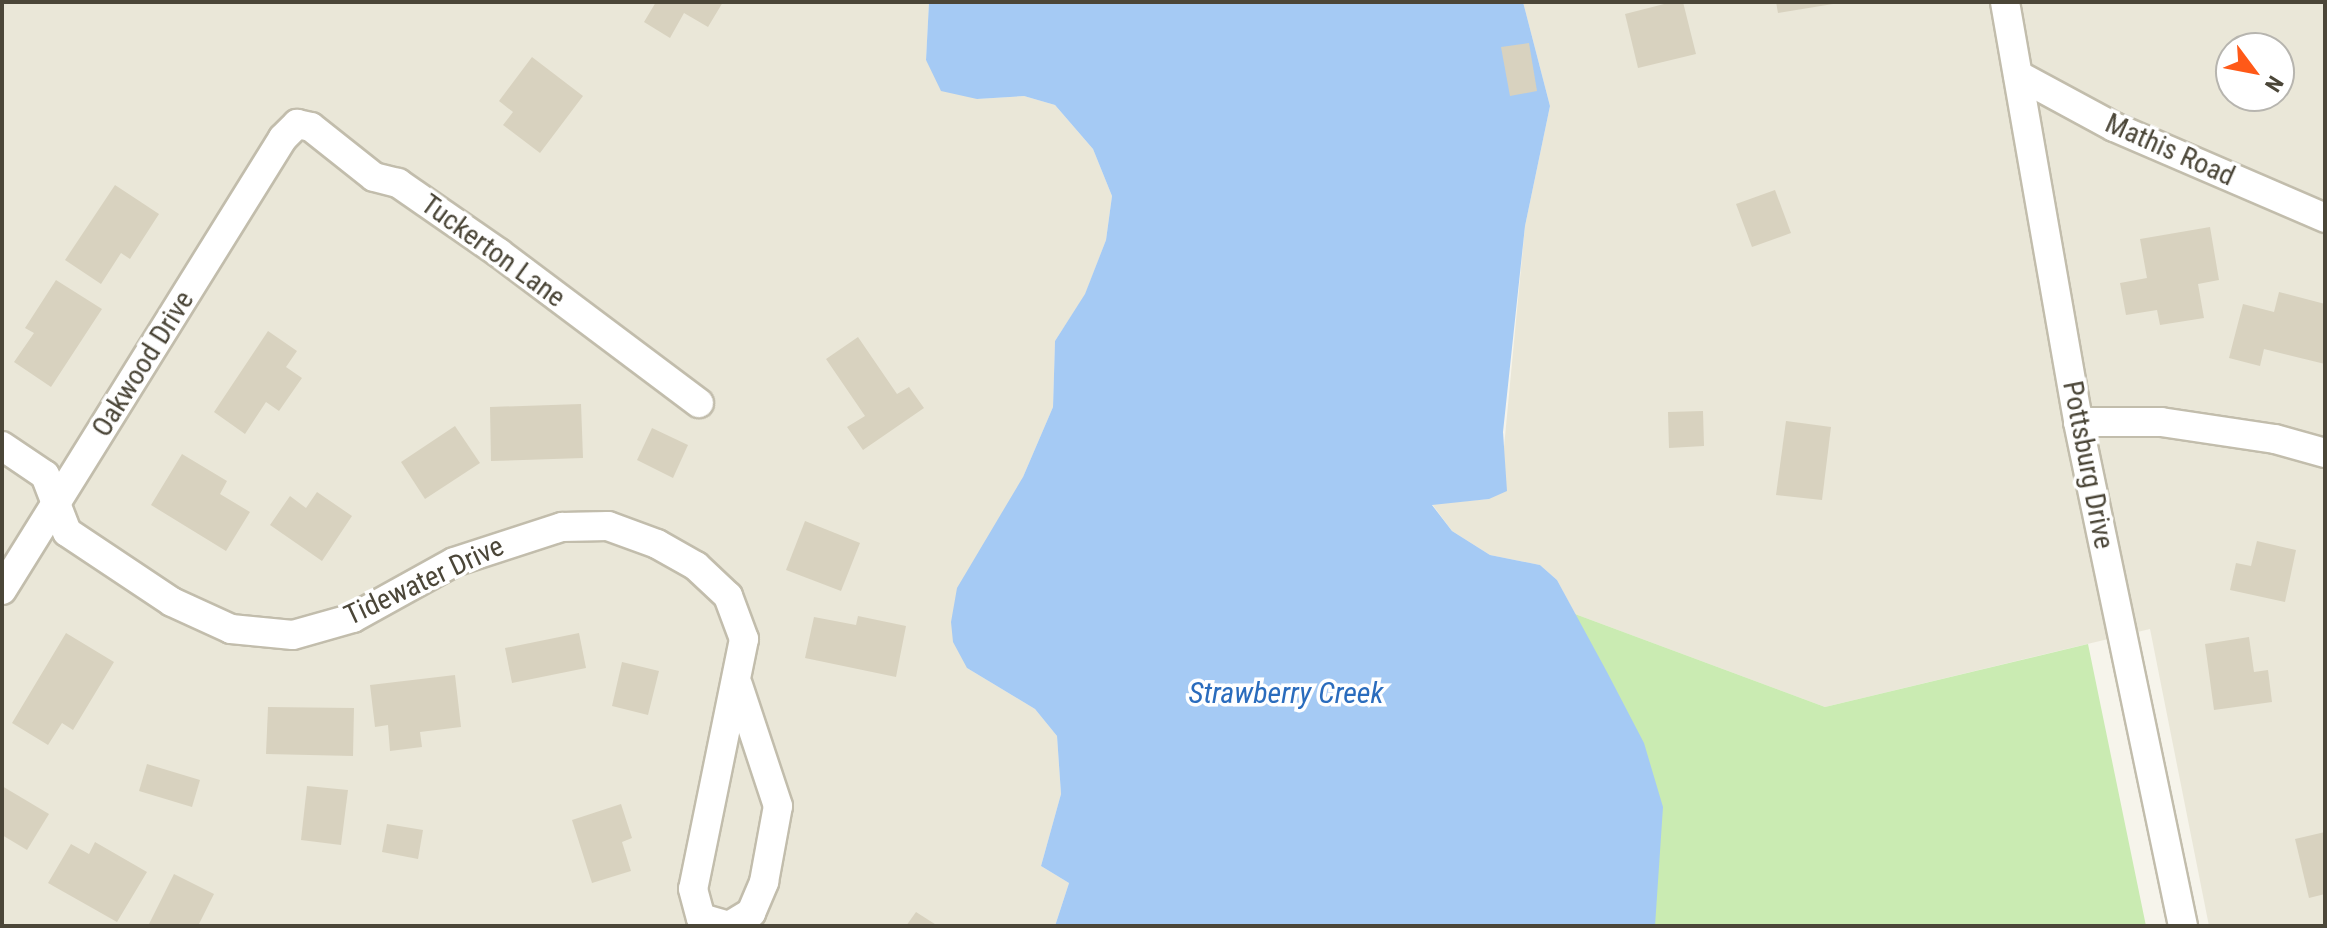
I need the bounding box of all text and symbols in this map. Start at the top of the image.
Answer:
north arrow [2215,32,2295,112]
text: N [2260,72,2288,96]
street label: Mathis Road [2100,107,2240,193]
street label: Tuckerton Lane [414,187,572,315]
street label: Oakwood Drive [85,285,201,443]
street label: Pottsburg Drive [2055,378,2121,552]
street label: Tidewater Drive [339,529,509,633]
water label: Strawberry Creek [1188,675,1384,711]

